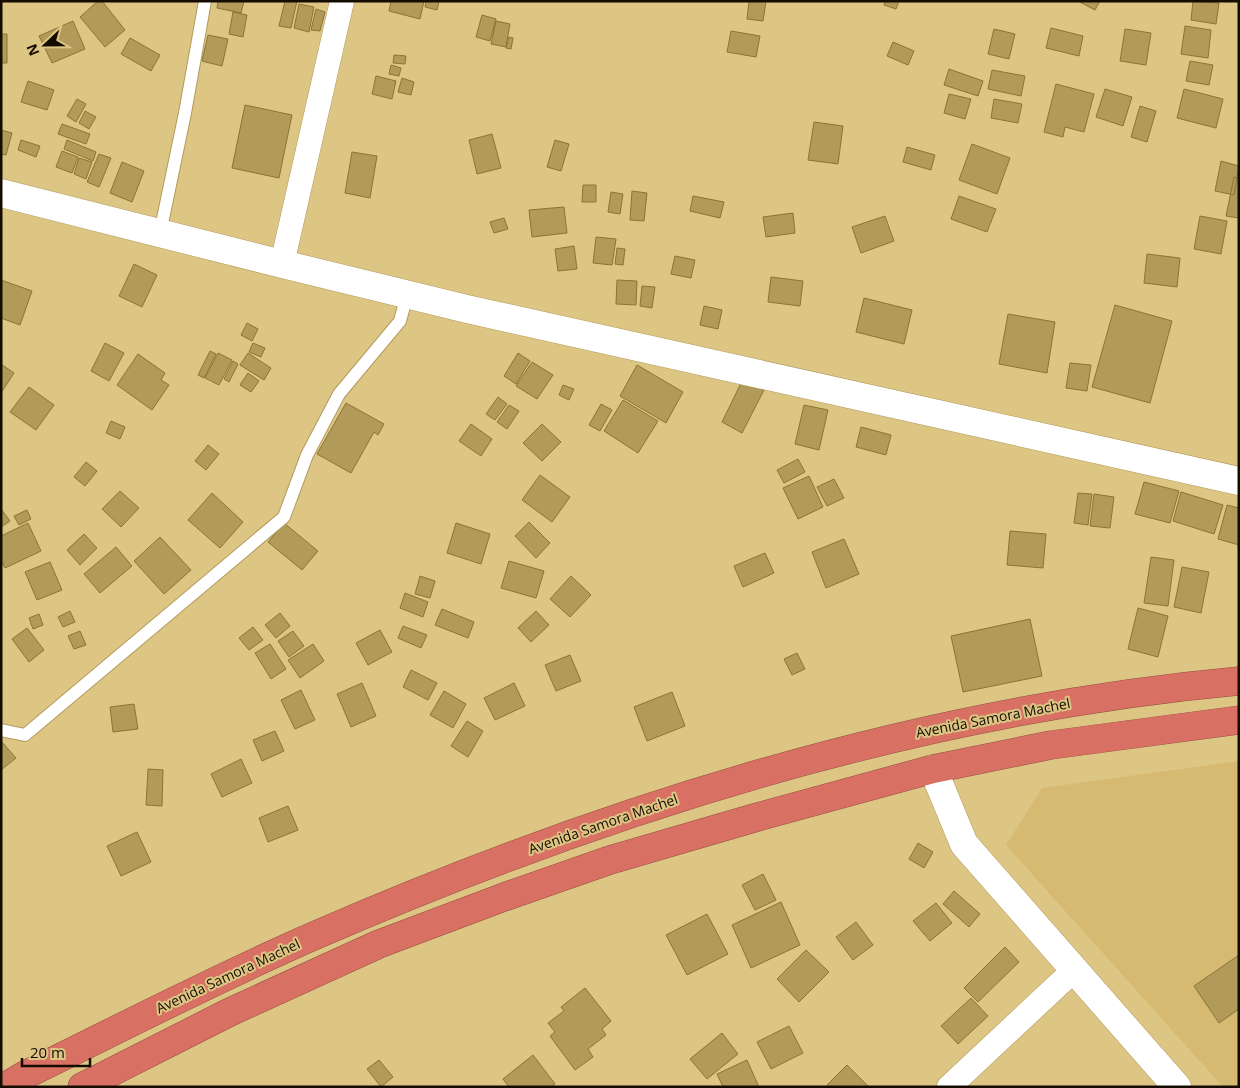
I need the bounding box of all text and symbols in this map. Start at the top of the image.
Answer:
north arrow [20,20,70,70]
text: N [22,41,43,59]
street label: Avenida Samora Machel [914,693,1072,742]
street label: Avenida Samora Machel [526,789,680,858]
street label: Avenida Samora Machel [153,934,303,1017]
scale bar [22,1036,90,1068]
text: 20 m [30,1042,65,1062]

